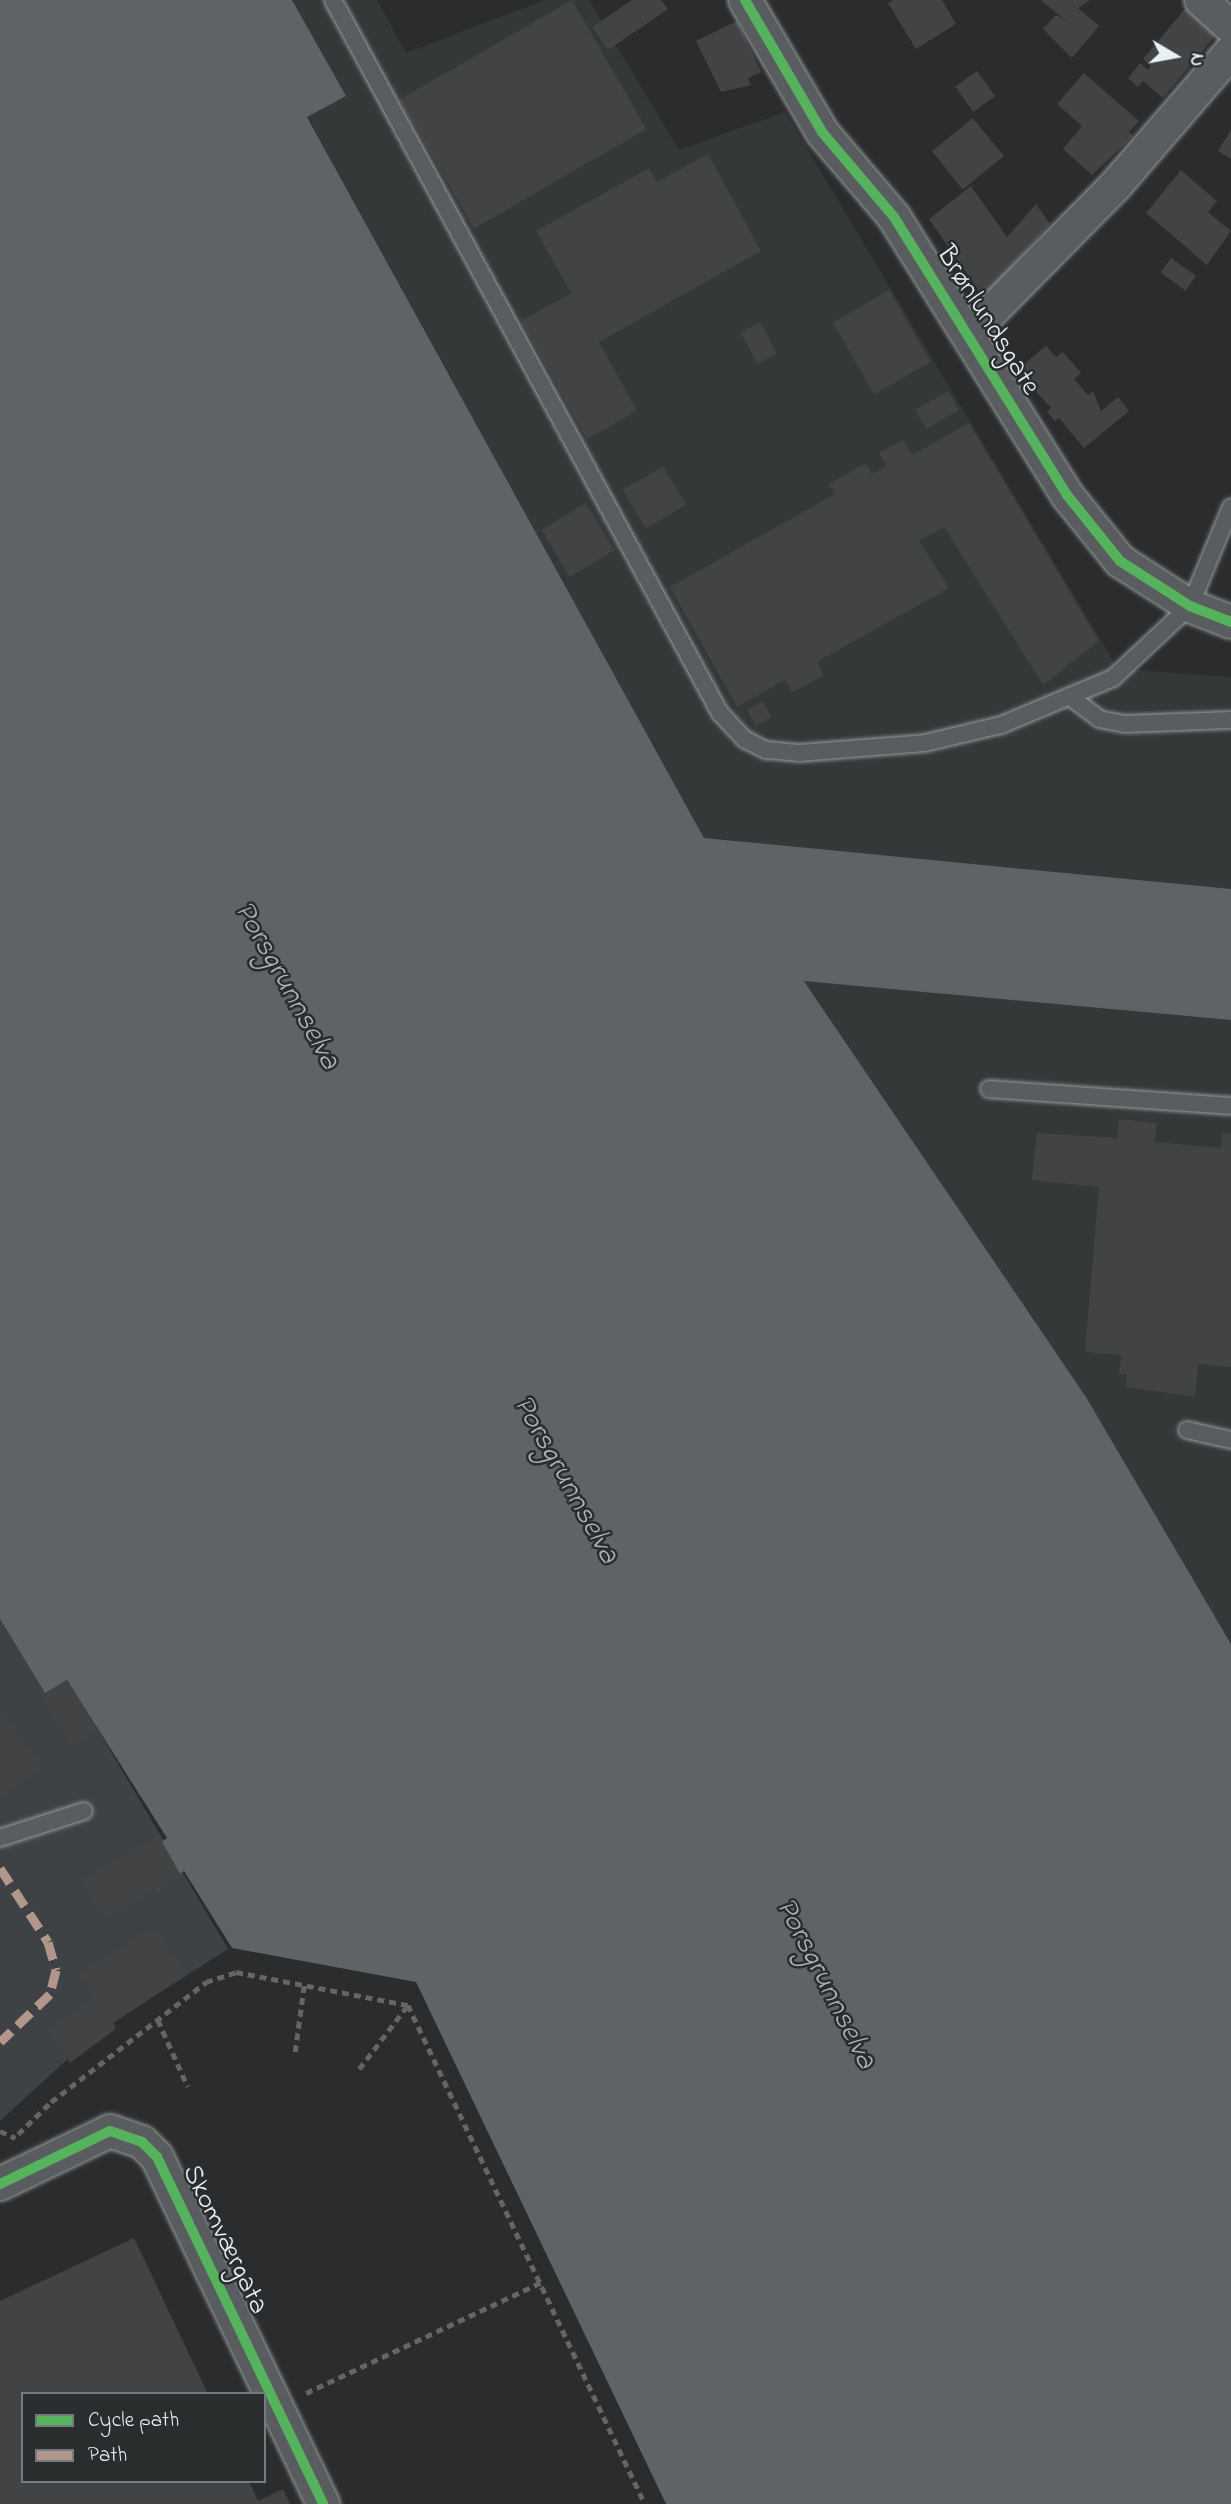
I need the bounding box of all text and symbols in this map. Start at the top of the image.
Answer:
north arrow [1140,21,1210,91]
text: N [1182,51,1211,68]
street label: Brønlundsgate [928,240,1046,402]
water label: Porsgrunnselva [225,896,347,1076]
water label: Porsgrunnselva [504,1390,626,1570]
water label: Porsgrunnselva [767,1893,883,2075]
street label: Skomværgata [173,2160,275,2320]
legend [21,2392,266,2483]
text: Cycle path [88,2406,179,2436]
text: Path [88,2441,127,2471]

